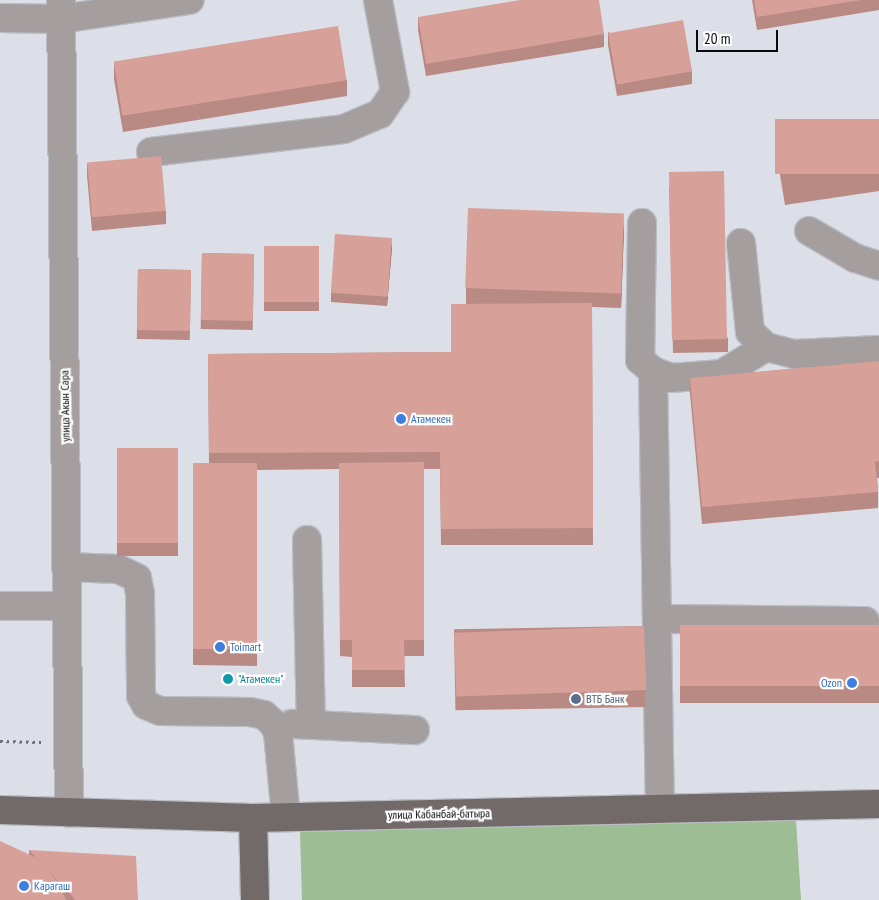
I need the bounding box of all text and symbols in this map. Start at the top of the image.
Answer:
scale bar [699,20,782,52]
text: 20 m [704,29,730,48]
street label: улица Акын Сара [57,370,73,442]
place label: Атамекен [411,412,451,426]
marker: Атамекен [395,413,407,425]
place label: Toimart [230,640,261,654]
marker: Toimart [214,641,226,653]
place label: "Атамекен" [238,672,284,686]
marker: "Атамекен" [222,673,234,685]
place label: Ozon [821,676,842,690]
marker: Ozon [846,677,858,689]
place label: ВТБ Банк [586,692,625,706]
marker: ВТБ Банк [570,693,582,705]
street label: улица Кабанбай-батыра [388,806,490,822]
place label: Карагаш [34,879,70,893]
marker: Карагаш [18,880,30,892]

